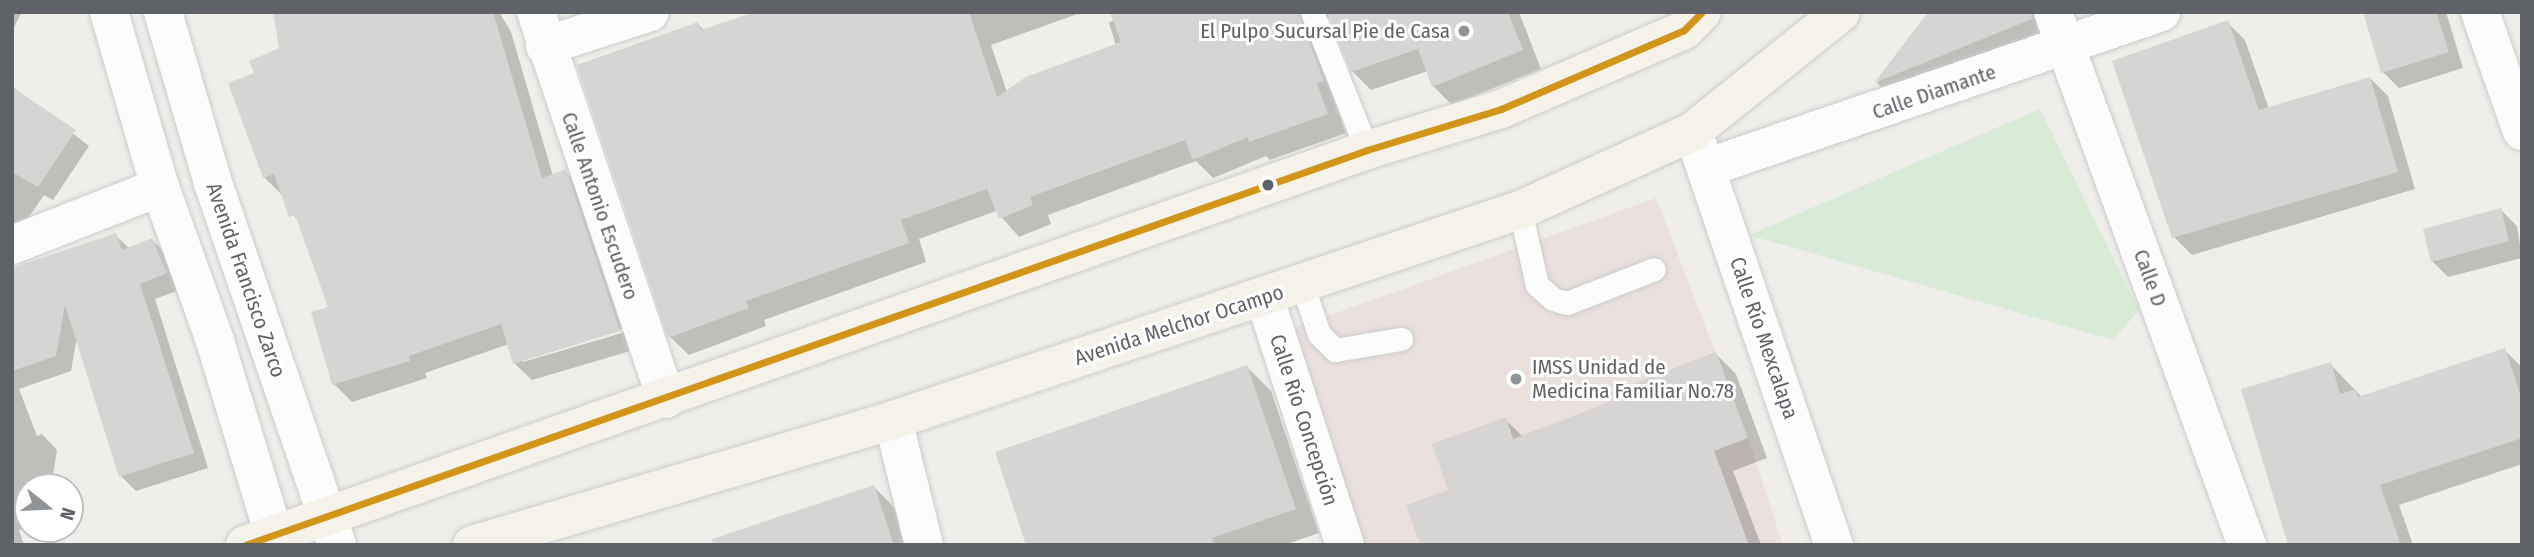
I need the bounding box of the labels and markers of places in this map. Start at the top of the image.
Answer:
place label: El Pulpo Sucursal Pie de Casa [1200,18,1450,44]
marker: El Pulpo Sucursal Pie de Casa [1456,23,1472,39]
unlabelled marker [1261,178,1275,192]
place label: IMSS Unidad de Medicina Familiar No.78 [1532,354,1734,404]
marker: IMSS Unidad de Medicina Familiar No.78 [1506,369,1526,389]

